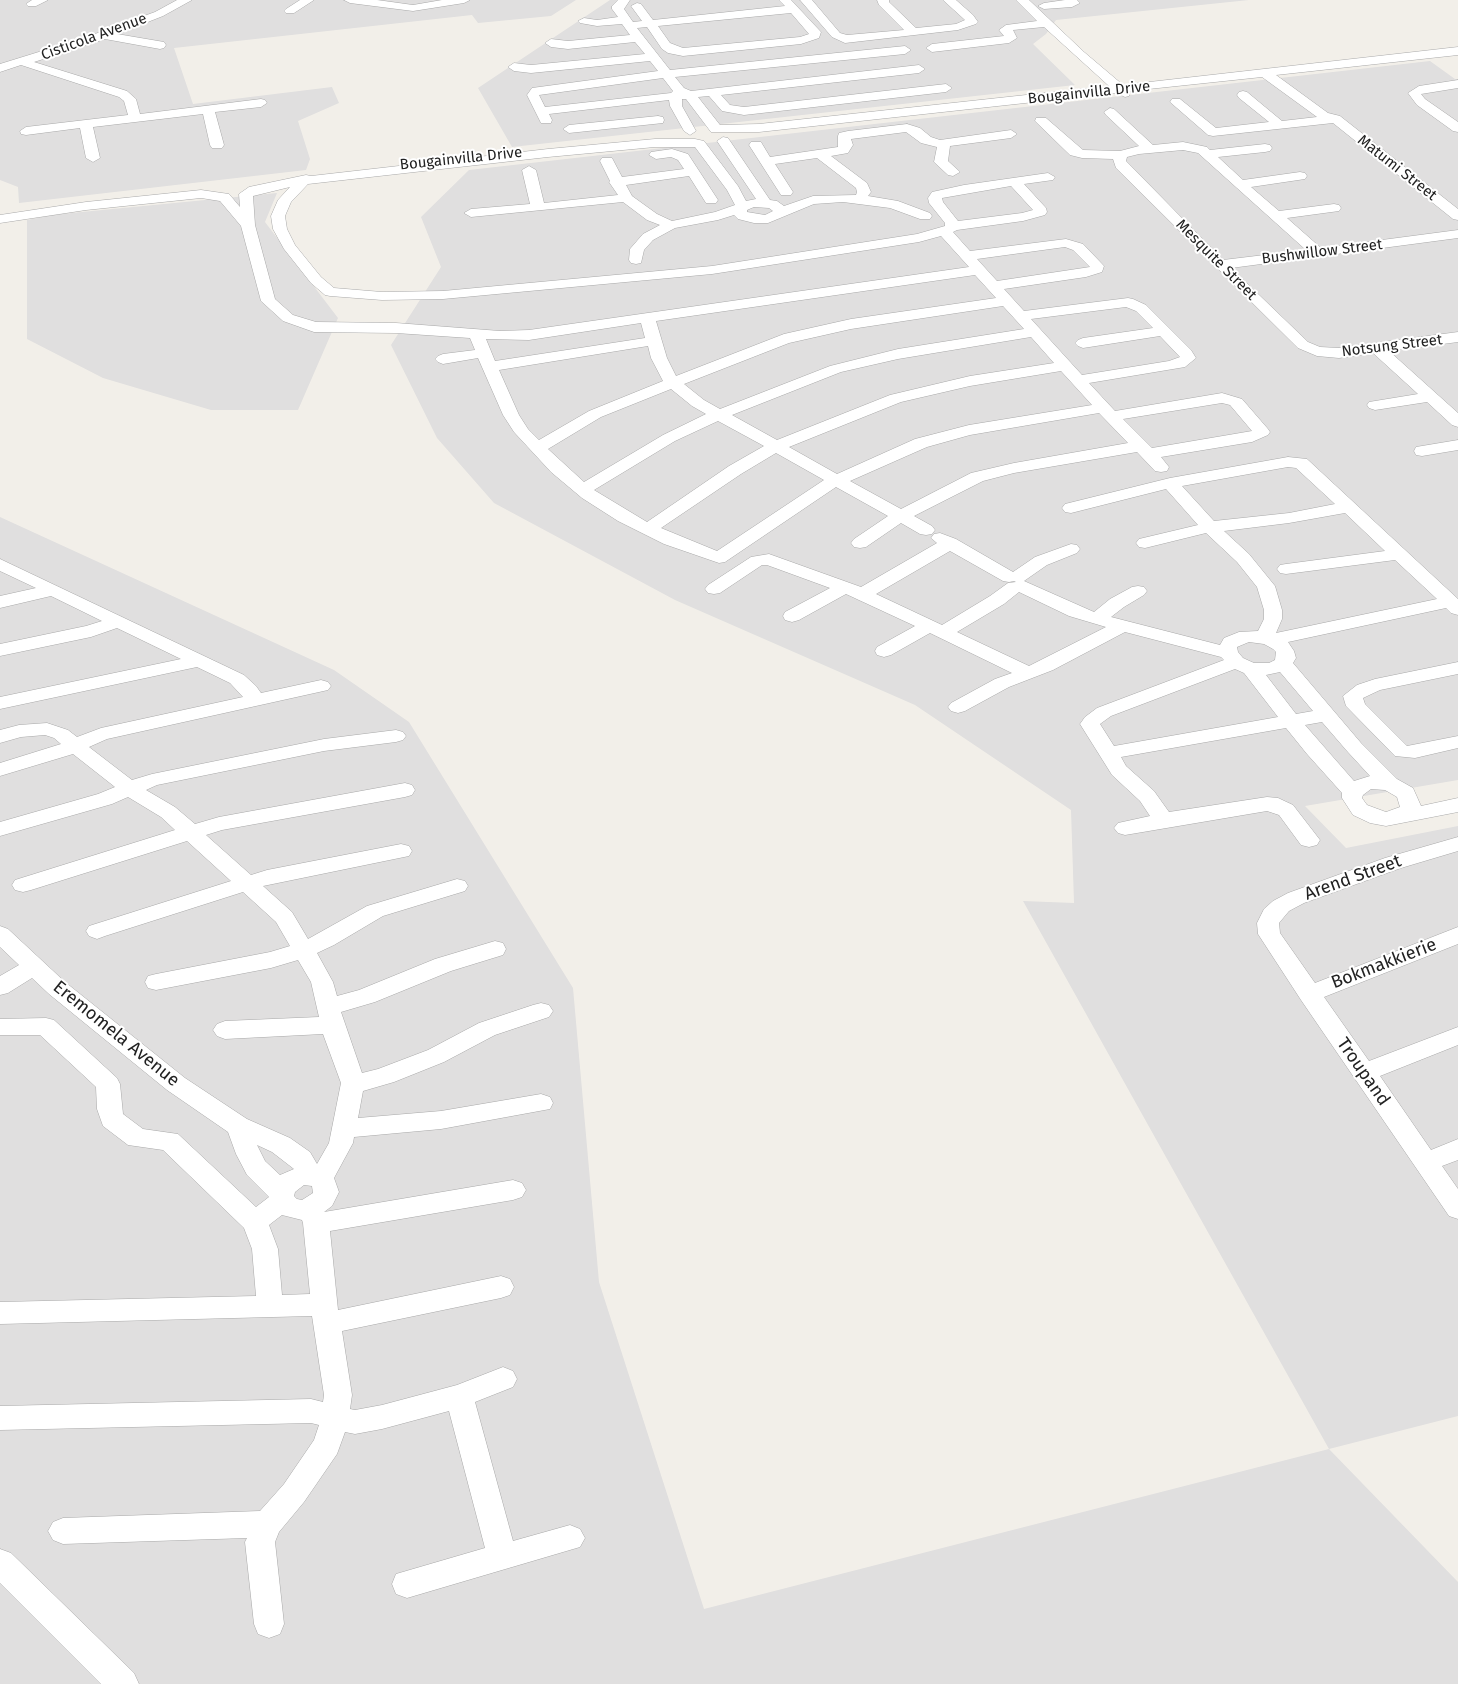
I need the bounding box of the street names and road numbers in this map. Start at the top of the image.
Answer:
street label: Cisticola Avenue [39,10,149,64]
street label: Bougainvilla Drive [1027,78,1151,108]
street label: Matumi Street [1354,131,1440,205]
street label: Bougainvilla Drive [399,144,523,174]
street label: Mesquite Street [1172,216,1260,304]
street label: Bushwillow Street [1261,236,1383,268]
street label: Notsung Street [1341,331,1443,361]
street label: Arend Street [1302,851,1404,905]
street label: Bokmakkierie [1328,934,1440,994]
street label: Eremomela Avenue [48,976,184,1092]
street label: Troupand [1332,1034,1394,1110]

